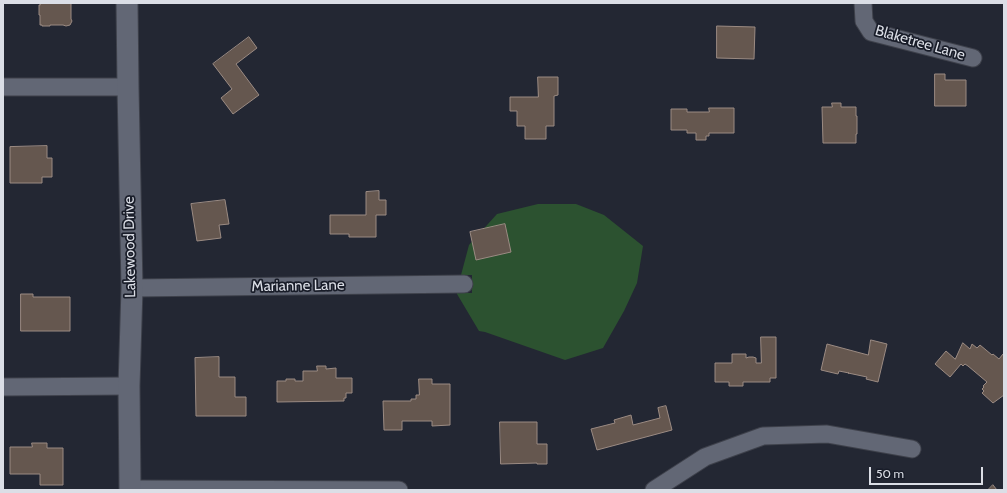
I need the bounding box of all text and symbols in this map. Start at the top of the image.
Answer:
street label: Blaketree Lane [873,22,967,64]
street label: Lakewood Drive [120,196,140,298]
street label: Marianne Lane [251,276,345,296]
scale bar [871,459,985,485]
text: 50 m [876,466,904,481]

